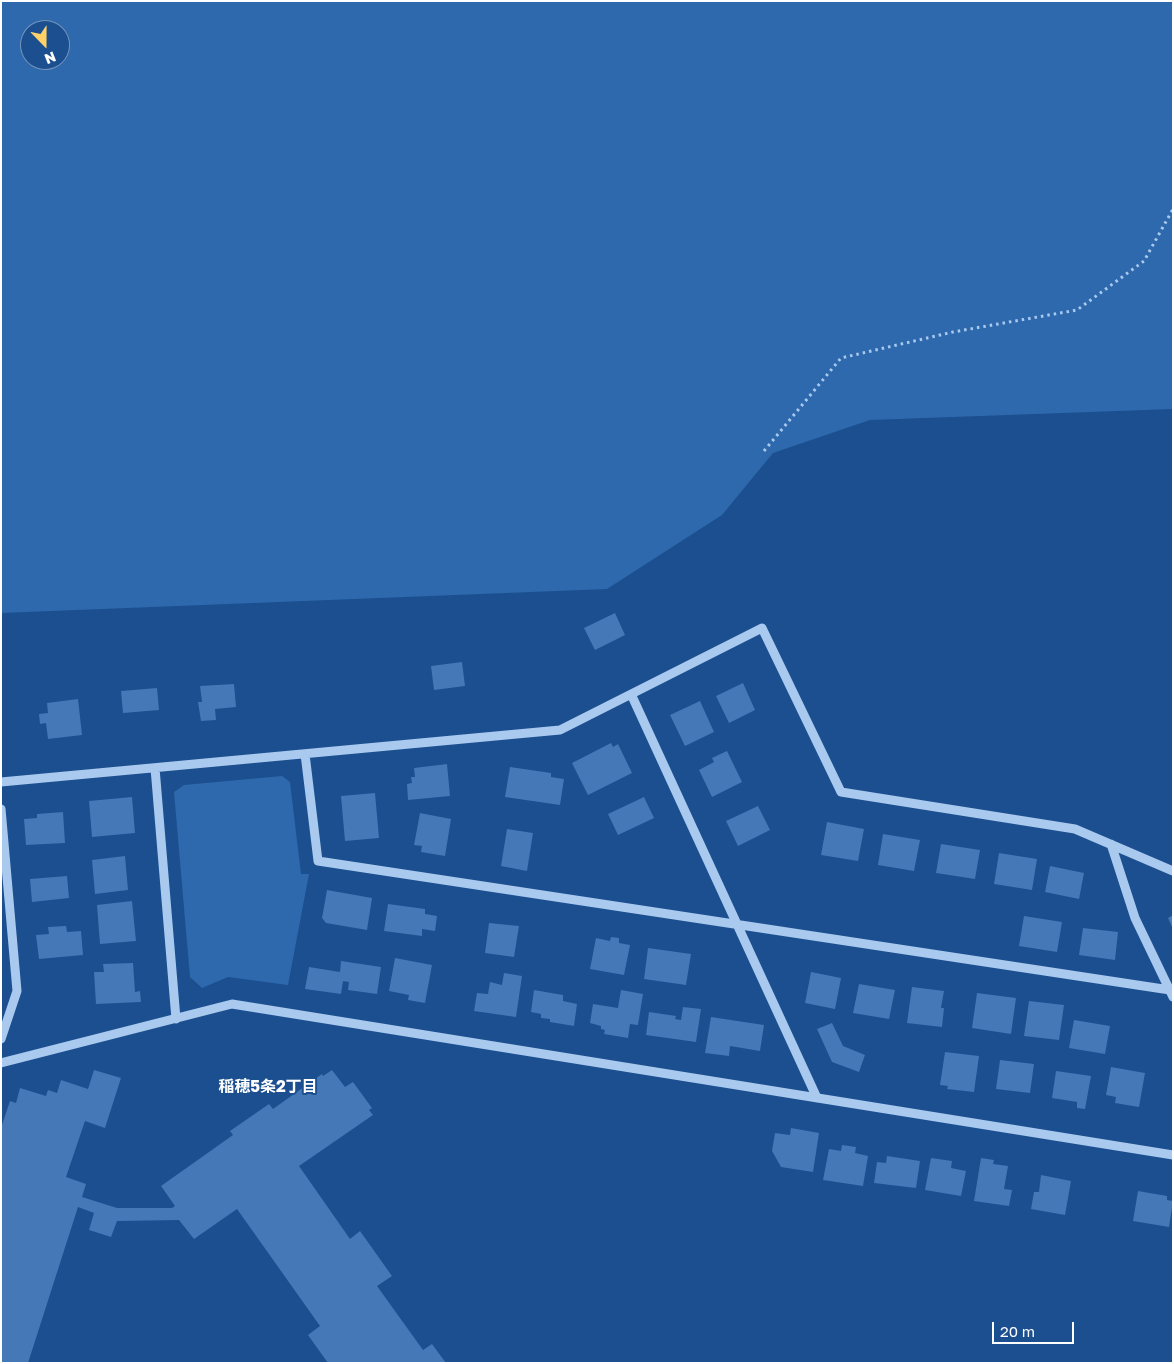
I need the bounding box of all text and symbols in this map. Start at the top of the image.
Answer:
north arrow [20,20,70,70]
text: N [42,49,59,68]
district label: 稲穂5条2丁目 [218,1077,318,1097]
scale bar [994,1312,1076,1344]
text: 20 m [1000,1322,1035,1340]

